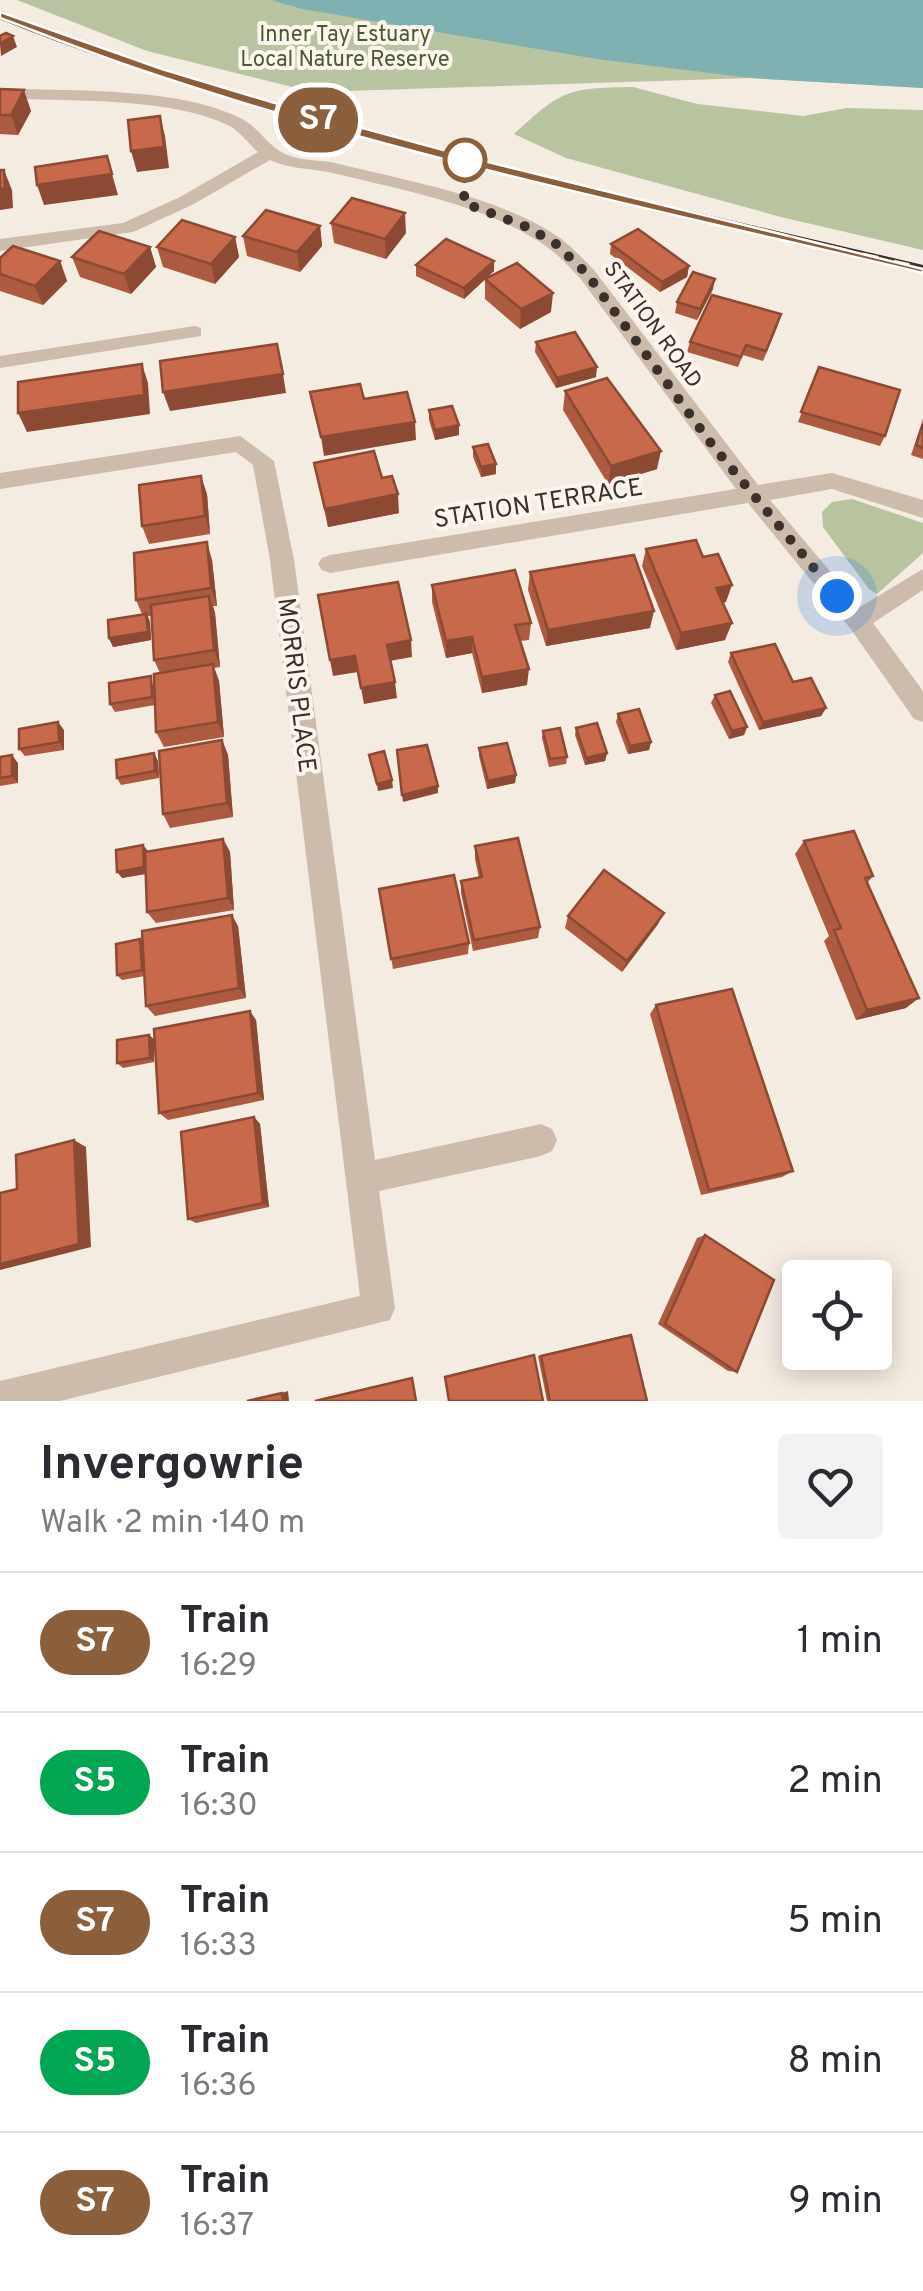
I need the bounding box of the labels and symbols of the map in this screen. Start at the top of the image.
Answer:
park label: Inner Tay Estuary Local Nature Reserve [240,22,450,74]
line badge: S7 [273,88,363,152]
unlabelled marker [444,139,486,181]
street label: STATION ROAD [597,257,707,394]
street label: STATION TERRACE [432,473,645,537]
your location [812,571,862,621]
street label: MORRIS PLACE [268,596,322,775]

